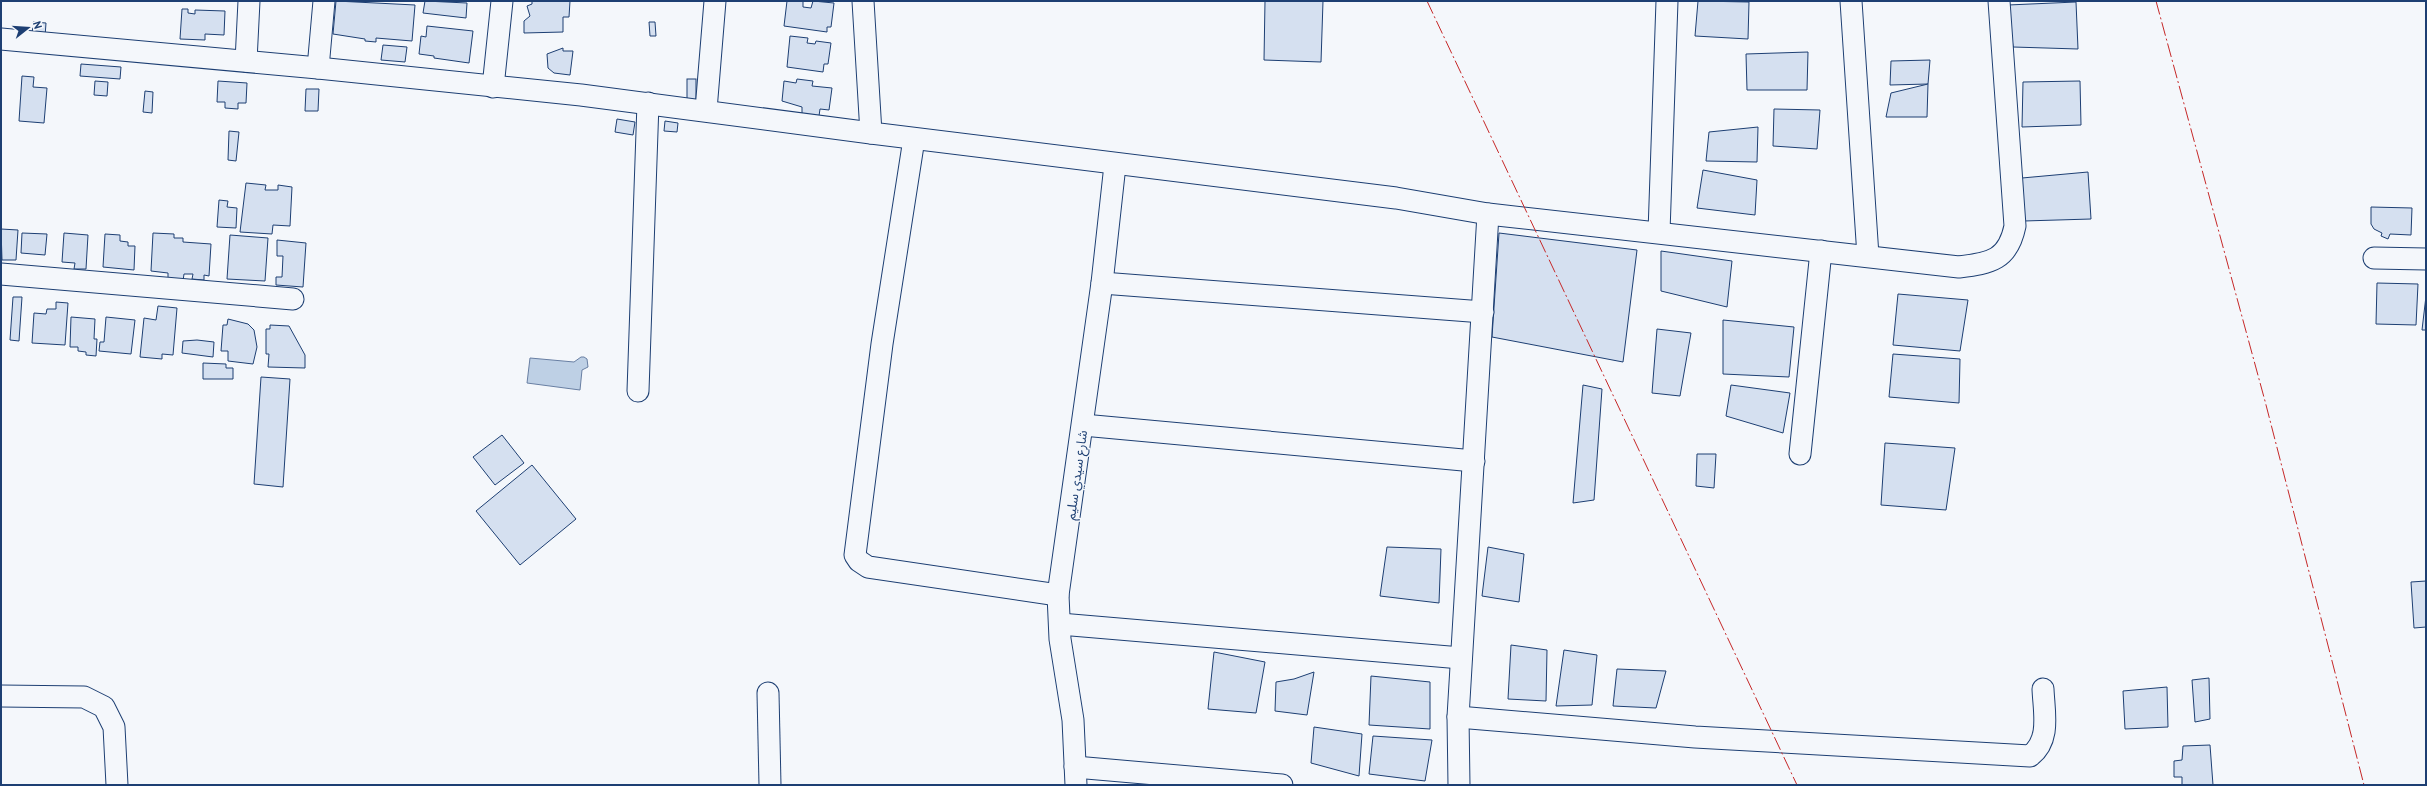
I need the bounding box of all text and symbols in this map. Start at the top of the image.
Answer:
north arrow [8,8,48,48]
text: N [30,20,45,31]
street label: شارع سيدي سليم [1062,429,1093,521]

